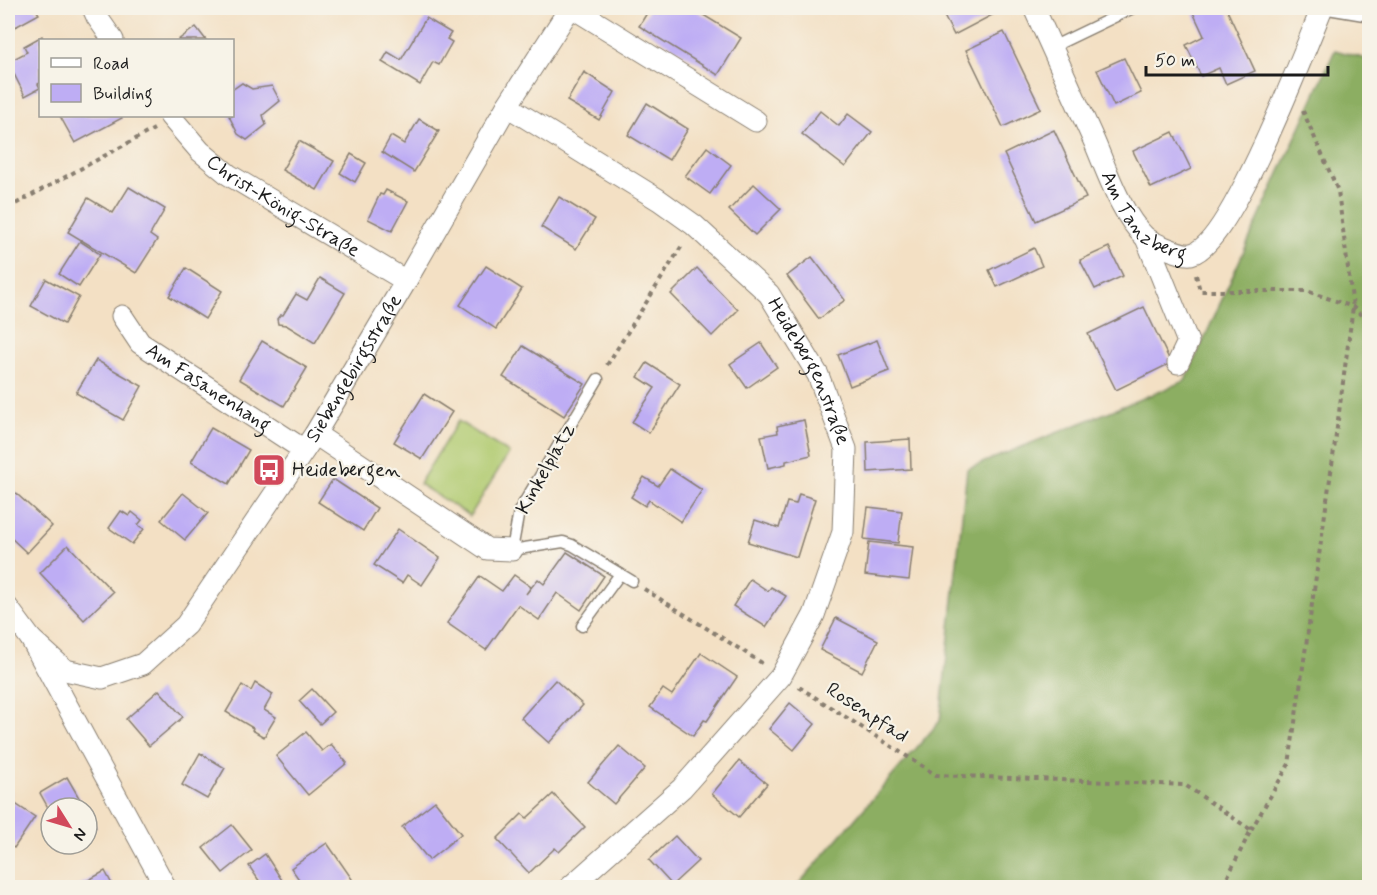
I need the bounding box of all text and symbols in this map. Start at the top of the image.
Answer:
legend [39,39,234,117]
scale bar [1146,39,1328,77]
text: 50 m [1155,49,1195,73]
text: Road [93,52,129,76]
text: Building [93,82,153,108]
street label: Christ-König-Straße [201,148,365,264]
street label: Am Tanzberg [1094,167,1189,269]
street label: Siebengebirgsstraße [299,289,409,448]
street label: Heidebergenstraße [761,292,857,449]
street label: Am Fasanenhang [140,337,276,440]
street label: Kinkelplatz [510,419,582,519]
bus stop icon: Heidebergen [251,452,287,488]
place label: Heidebergen [292,457,401,486]
street label: Rosenpfad [821,676,913,750]
north arrow [39,796,99,856]
text: N [68,824,91,845]

